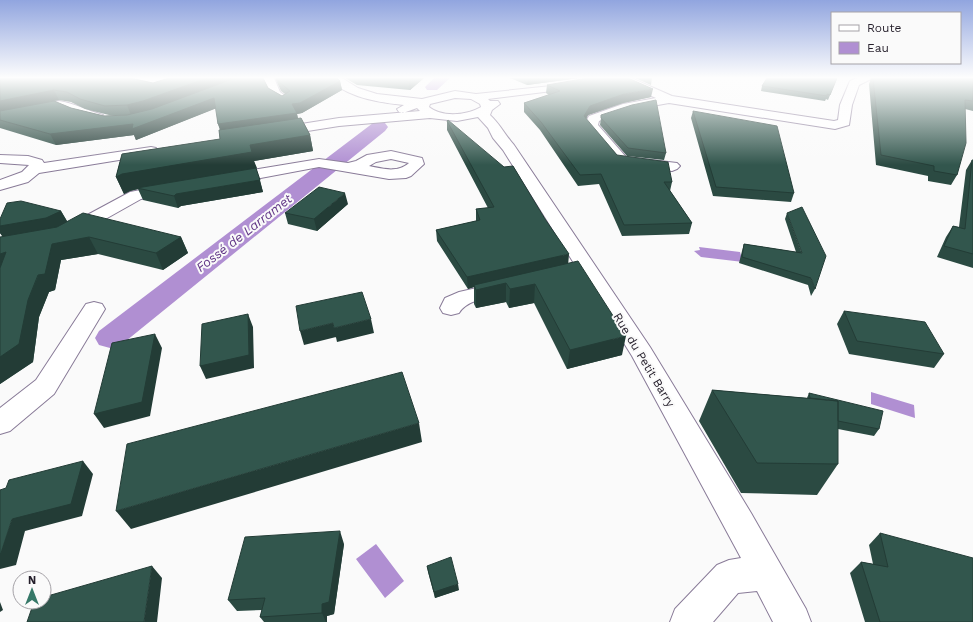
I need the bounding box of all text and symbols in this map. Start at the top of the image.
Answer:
legend [831,12,961,64]
text: Route [867,21,901,35]
text: Eau [867,41,889,55]
water label: Fossé de Larramet [193,191,295,275]
street label: Rue du Petit Barry [610,310,678,410]
north arrow [12,570,52,610]
text: N [28,574,36,587]

